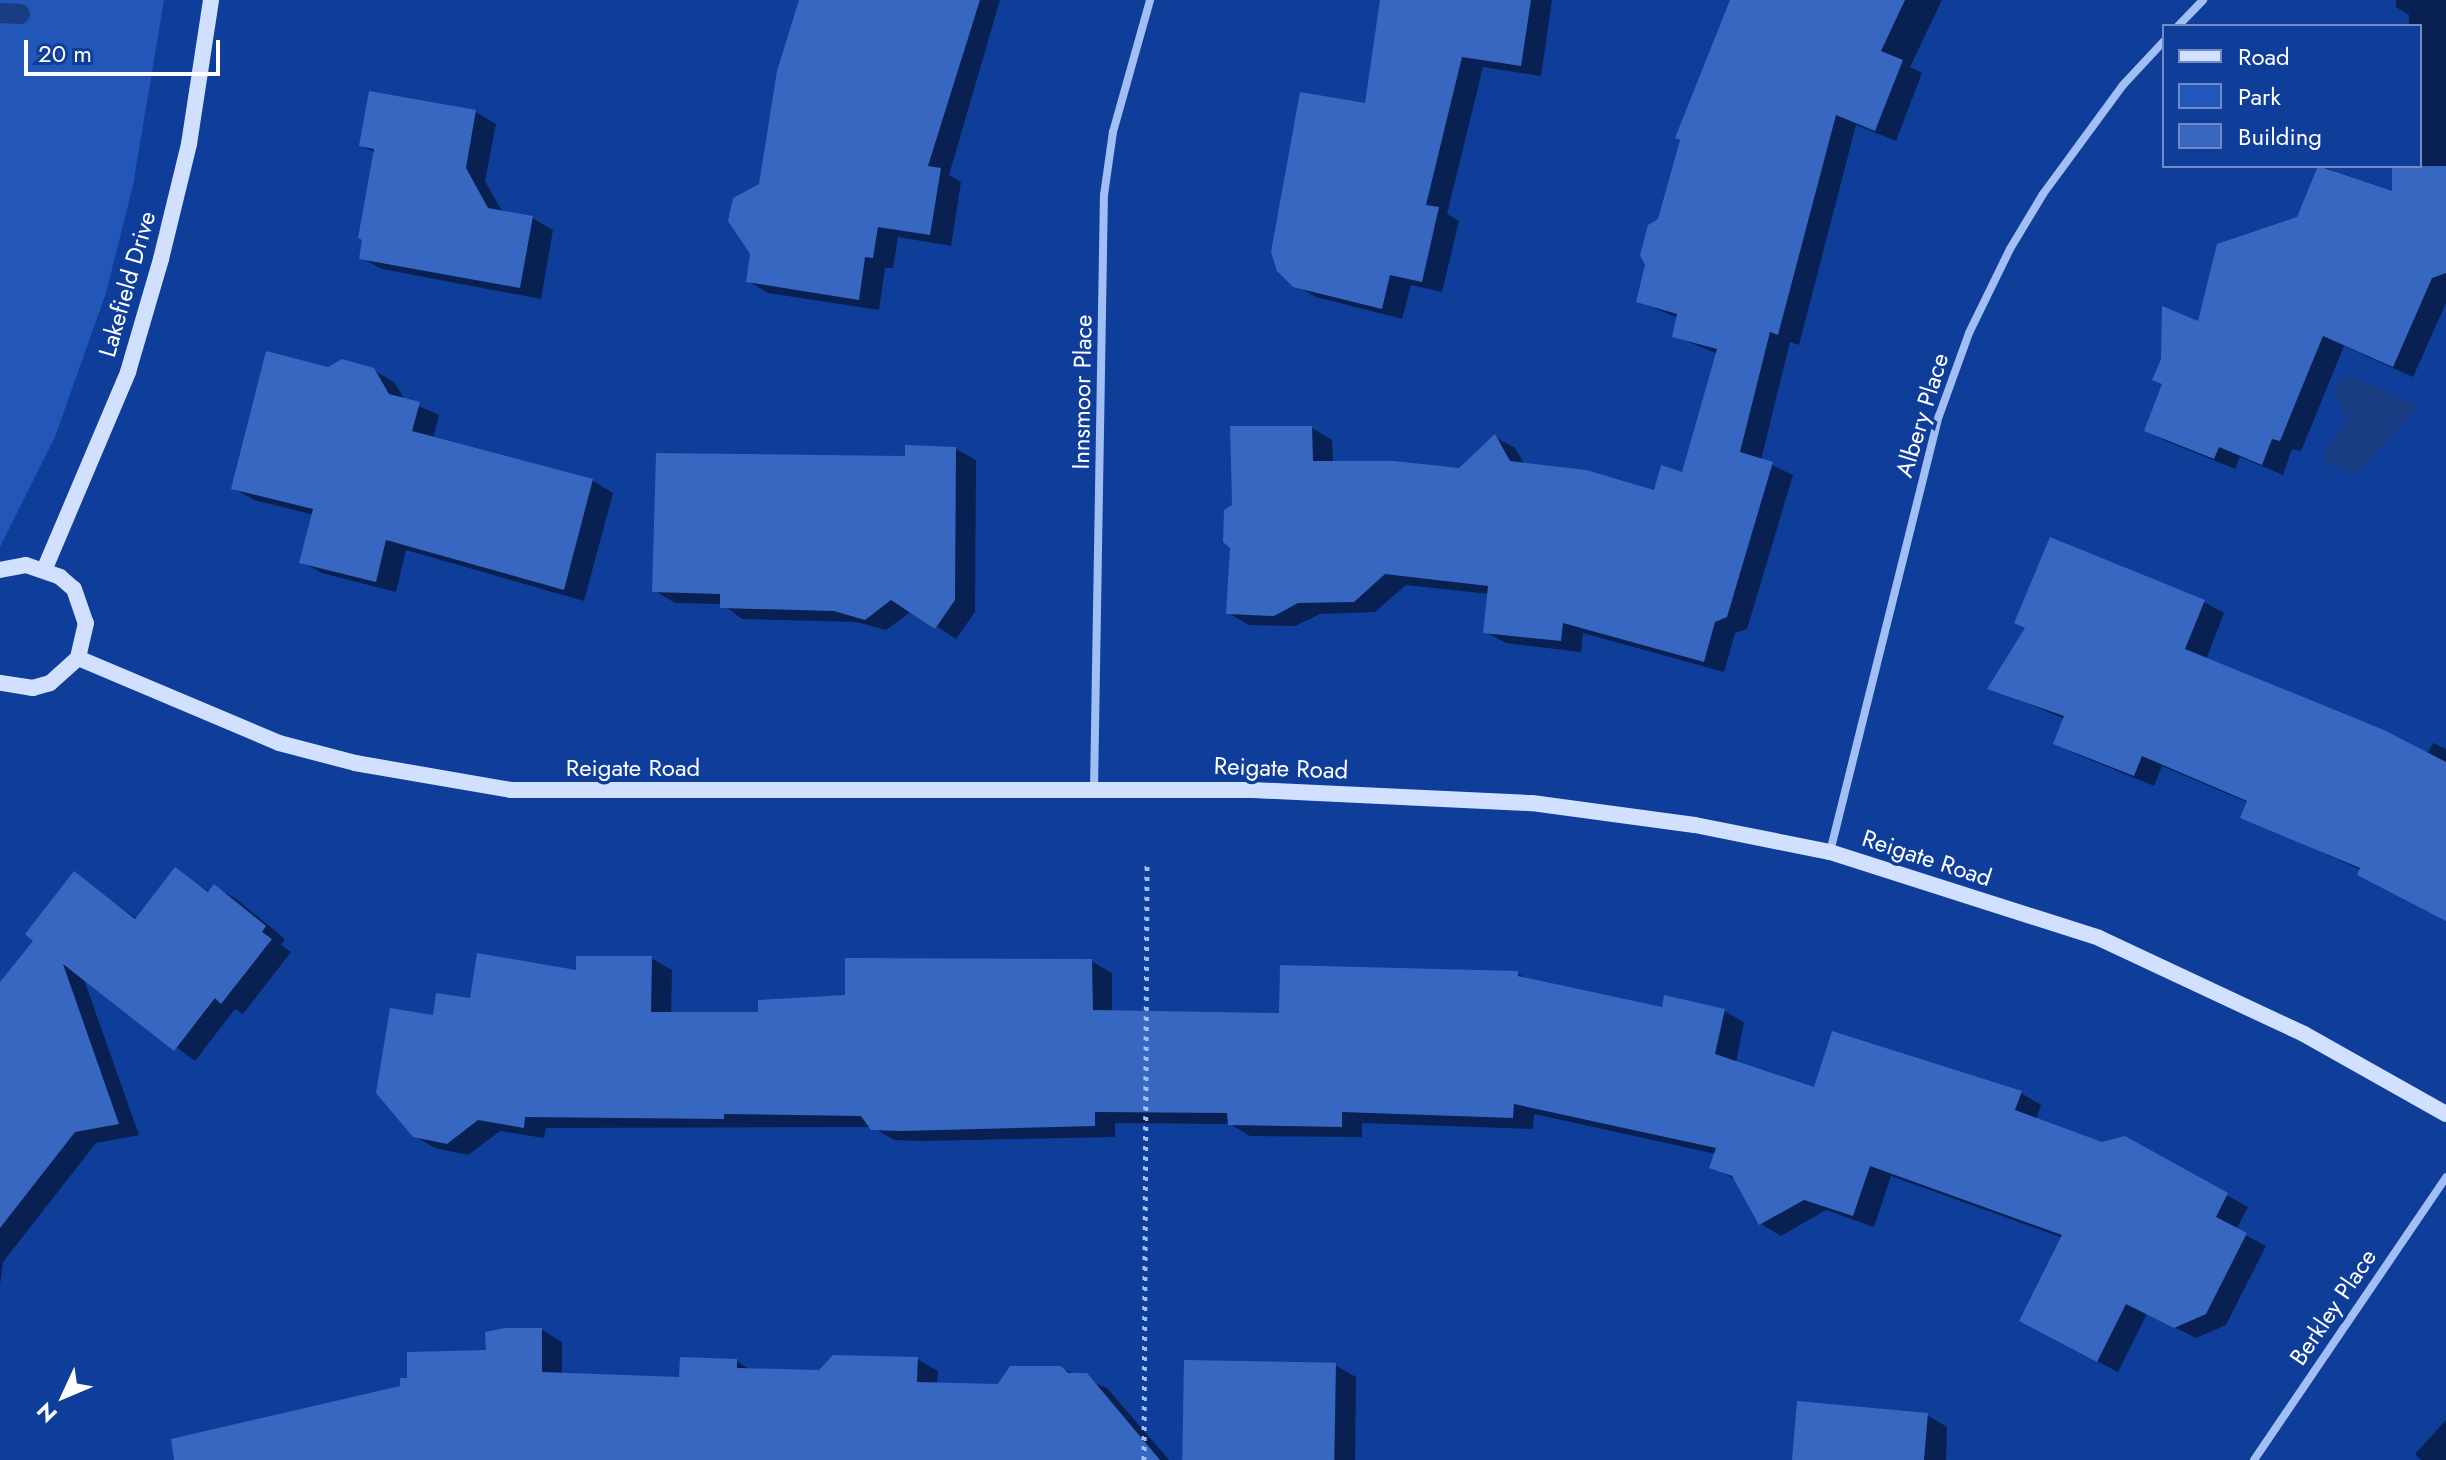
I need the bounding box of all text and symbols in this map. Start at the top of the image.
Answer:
scale bar [28,24,224,74]
legend [2162,24,2422,168]
text: 20 m [38,36,92,71]
text: Road [2238,39,2290,74]
text: Park [2238,79,2281,114]
text: Building [2238,119,2322,154]
street label: Lakefield Drive [92,208,162,360]
street label: Innsmoor Place [1066,314,1098,470]
street label: Albery Place [1889,350,1955,480]
street label: Reigate Road [1213,751,1349,785]
street label: Reigate Road [566,754,700,782]
street label: Reigate Road [1859,824,1995,892]
street label: Berkley Place [2284,1243,2382,1371]
north arrow [24,1356,104,1436]
text: N [29,1395,64,1430]

